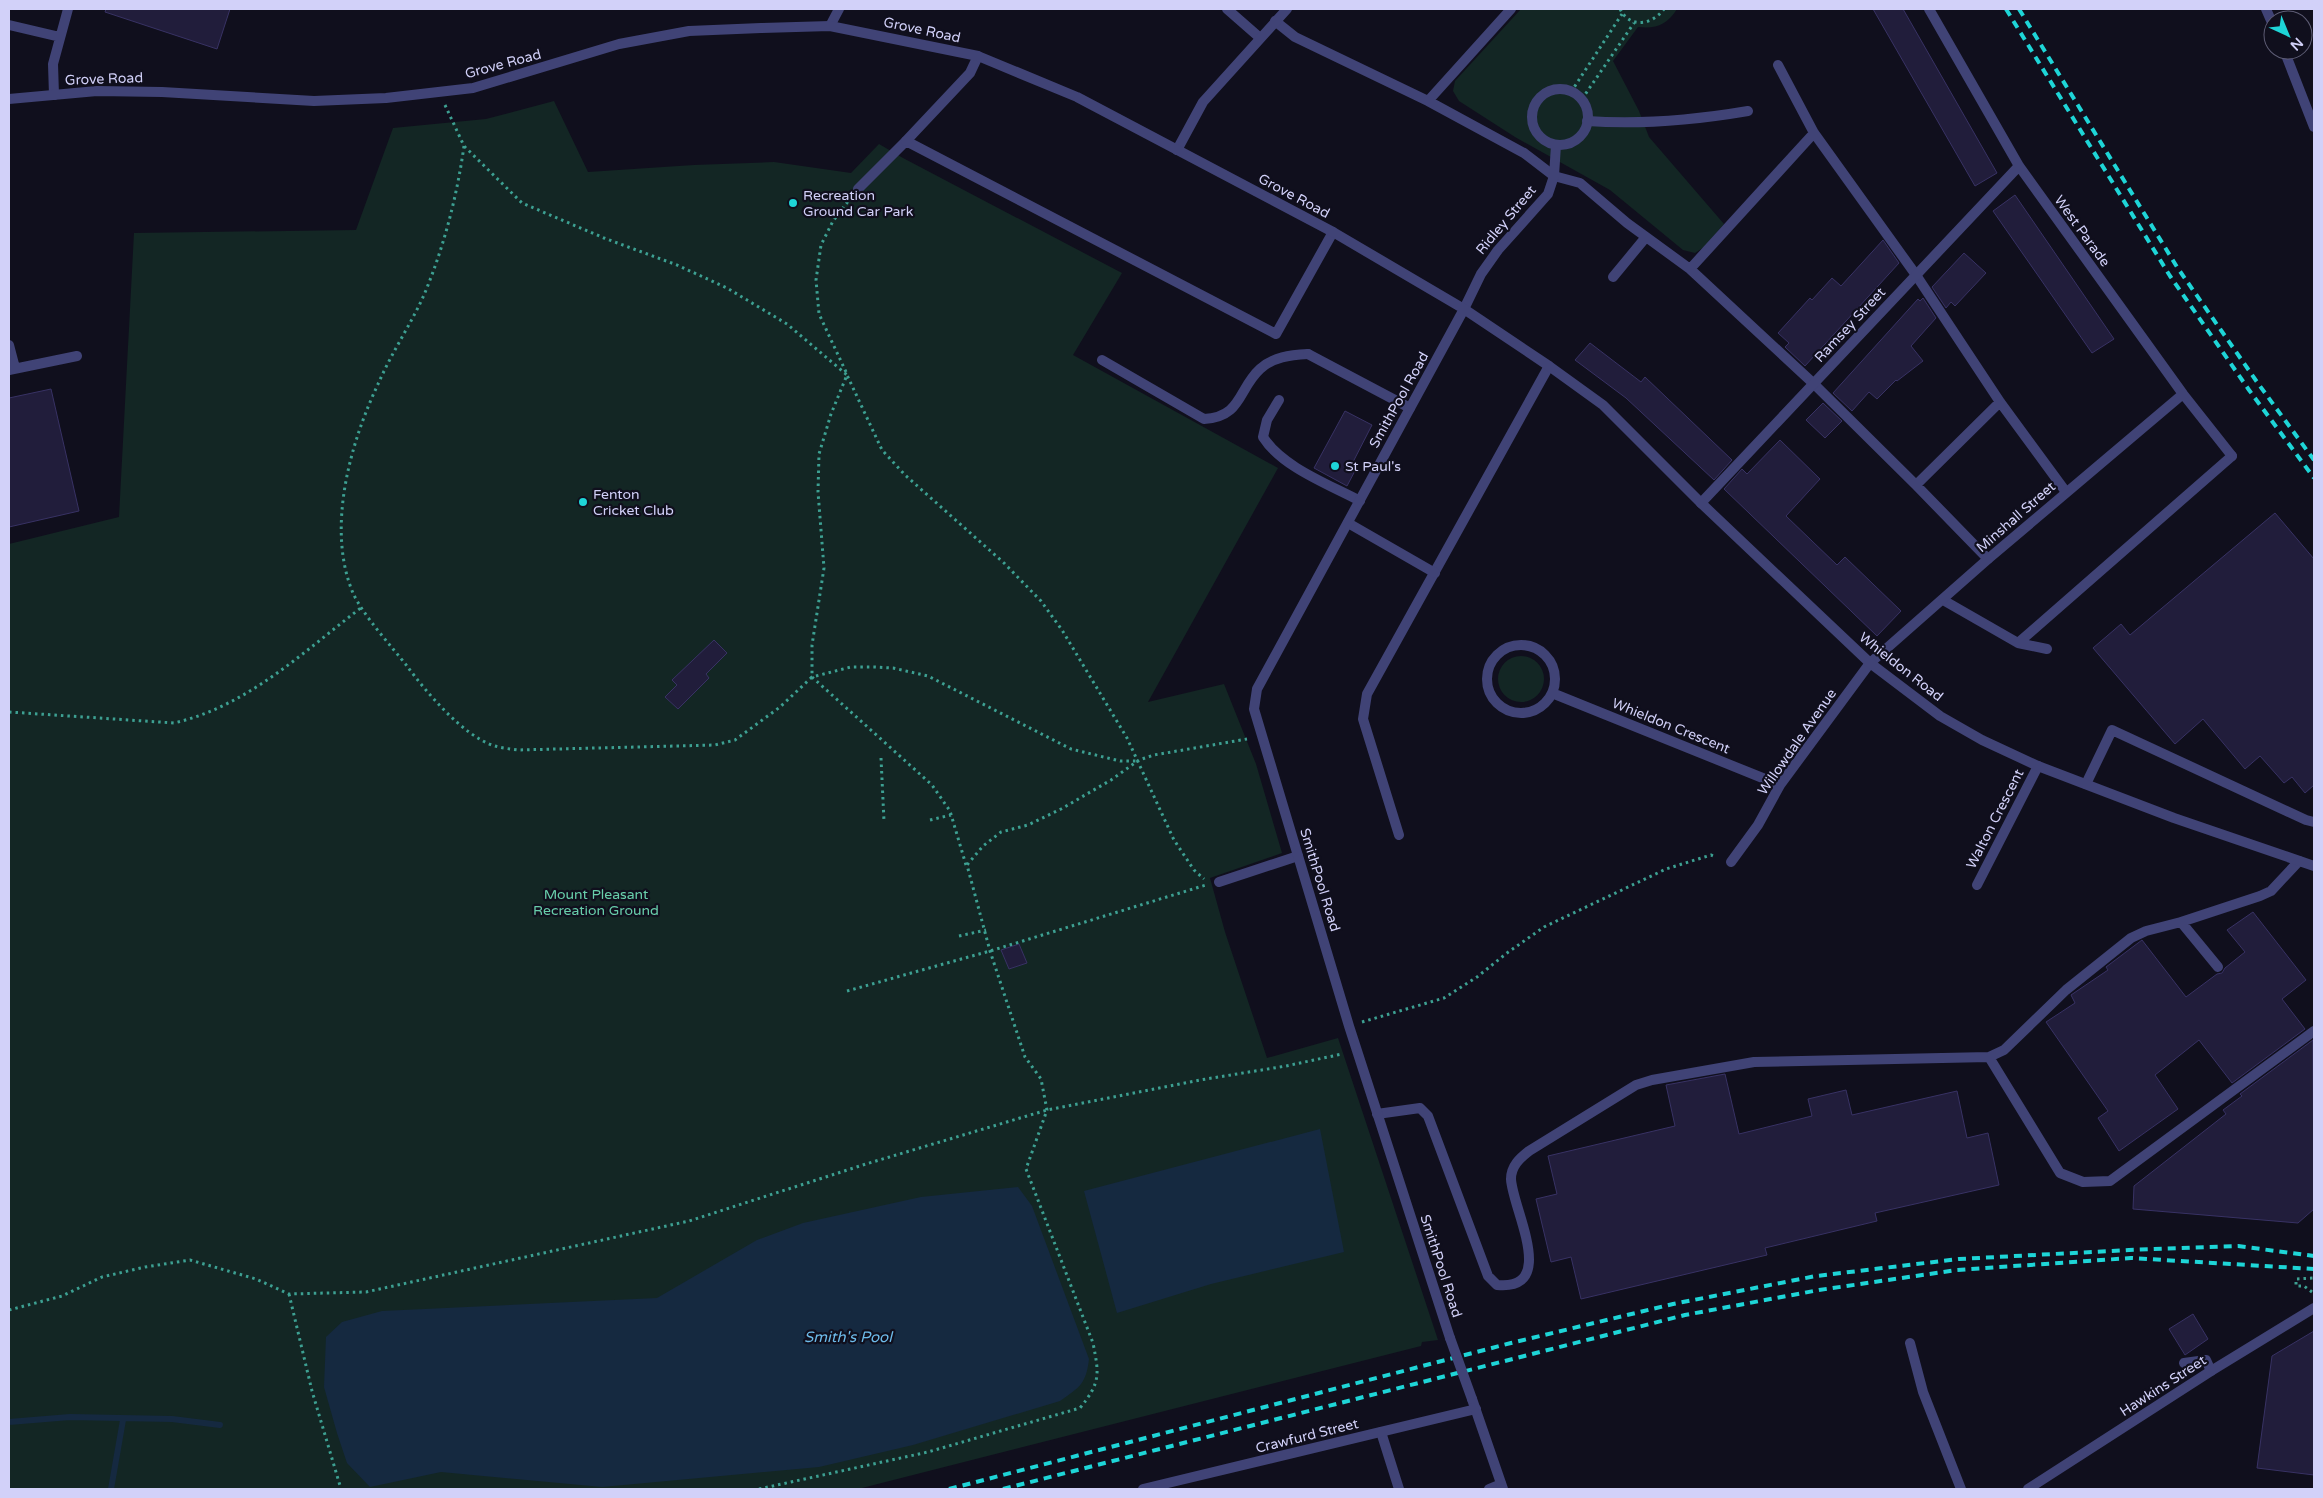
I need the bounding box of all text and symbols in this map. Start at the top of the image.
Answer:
north arrow [2263,10,2313,60]
street label: Grove Road [882,14,962,46]
text: N [2287,34,2307,54]
street label: Grove Road [463,46,543,82]
street label: Grove Road [65,69,143,89]
street label: Grove Road [1255,170,1333,222]
street label: Ridley Street [1472,182,1540,258]
place label: Recreation Ground Car Park [803,187,914,220]
street label: West Parade [2050,192,2114,270]
marker: Recreation Ground Car Park [787,197,799,209]
street label: Ramsey Street [1811,283,1890,366]
street label: SmithPool Road [1366,349,1432,451]
place label: St Paul's [1345,458,1401,475]
marker: St Paul's [1329,460,1341,472]
street label: Minshall Street [1973,478,2059,556]
place label: Fenton Cricket Club [593,486,674,519]
marker: Fenton Cricket Club [577,496,589,508]
street label: Whieldon Road [1855,629,1947,705]
street label: Willowdale Avenue [1754,686,1840,798]
street label: Whieldon Crescent [1610,695,1733,758]
street label: Walton Crescent [1963,766,2028,872]
street label: SmithPool Road [1296,826,1344,934]
park label: Mount Pleasant Recreation Ground [533,886,659,919]
street label: SmithPool Road [1416,1212,1466,1320]
water label: Smith's Pool [804,1328,894,1346]
street label: Hawkins Street [2117,1351,2210,1420]
street label: Crawfurd Street [1254,1415,1361,1457]

